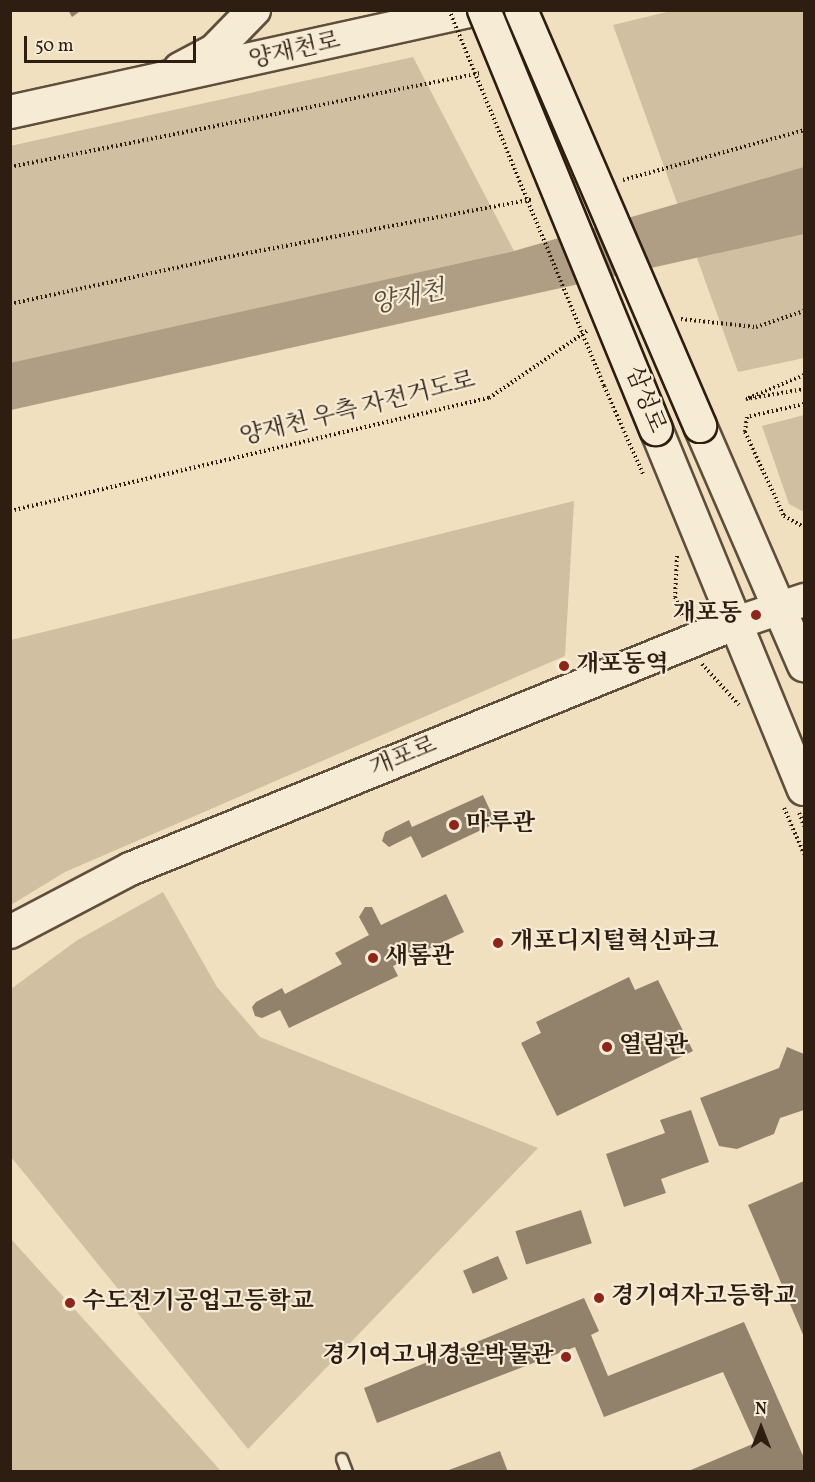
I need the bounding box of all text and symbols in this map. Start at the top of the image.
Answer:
scale bar [27,24,200,62]
street label: 양재천로 [247,28,343,76]
text: 50 m [35,34,74,59]
water label: 양재천 [368,276,448,322]
street label: 삼성로 [618,362,670,438]
street label: 양재천 우측 자전거도로 [237,367,479,453]
place label: 개포동 [672,601,742,629]
marker: 개포동 [747,606,765,624]
place label: 개포동역 [576,652,669,680]
marker: 개포동역 [557,659,571,673]
street label: 개포로 [366,732,442,784]
place label: 마루관 [466,811,536,839]
marker: 마루관 [447,818,461,832]
place label: 개포디지털혁신파크 [510,929,719,957]
marker: 개포디지털혁신파크 [491,936,505,950]
place label: 새롬관 [385,944,455,972]
marker: 새롬관 [366,951,380,965]
place label: 열림관 [619,1033,689,1061]
marker: 열림관 [600,1040,614,1054]
place label: 경기여자고등학교 [611,1284,796,1312]
place label: 수도전기공업고등학교 [82,1289,314,1317]
marker: 경기여자고등학교 [592,1291,606,1305]
marker: 수도전기공업고등학교 [63,1296,77,1310]
place label: 경기여고내경운박물관 [322,1343,554,1371]
marker: 경기여고내경운박물관 [559,1350,573,1364]
north arrow [731,1398,791,1458]
text: N [755,1399,767,1421]

